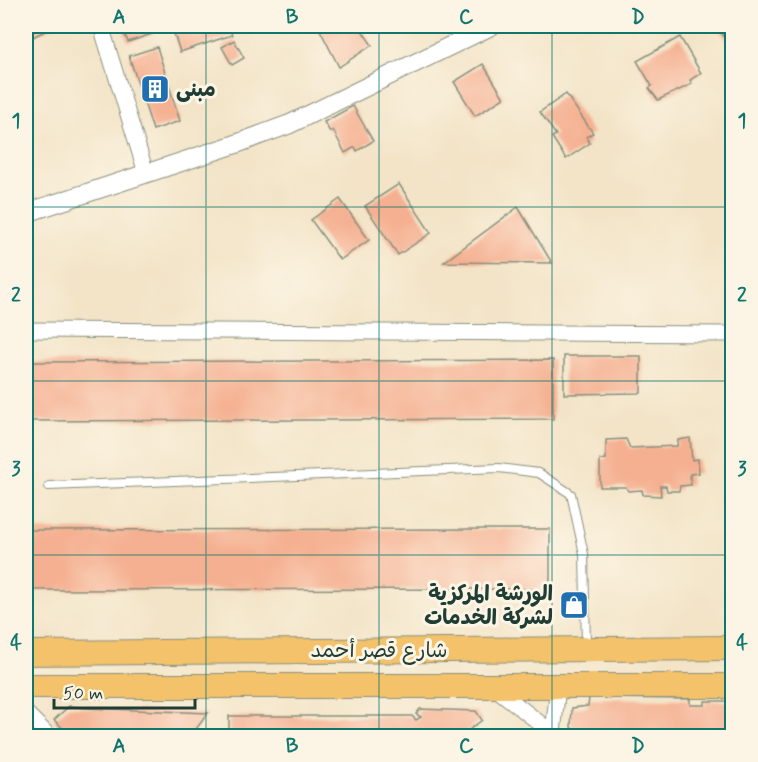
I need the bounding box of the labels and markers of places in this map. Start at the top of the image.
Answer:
building icon: مبنى [139,73,171,105]
place label: مبنى [176,76,216,104]
place label: الورشة المركزية لشركة الخدمات [424,580,553,632]
shop icon: الورشة المركزية لشركة الخدمات [558,589,590,621]

